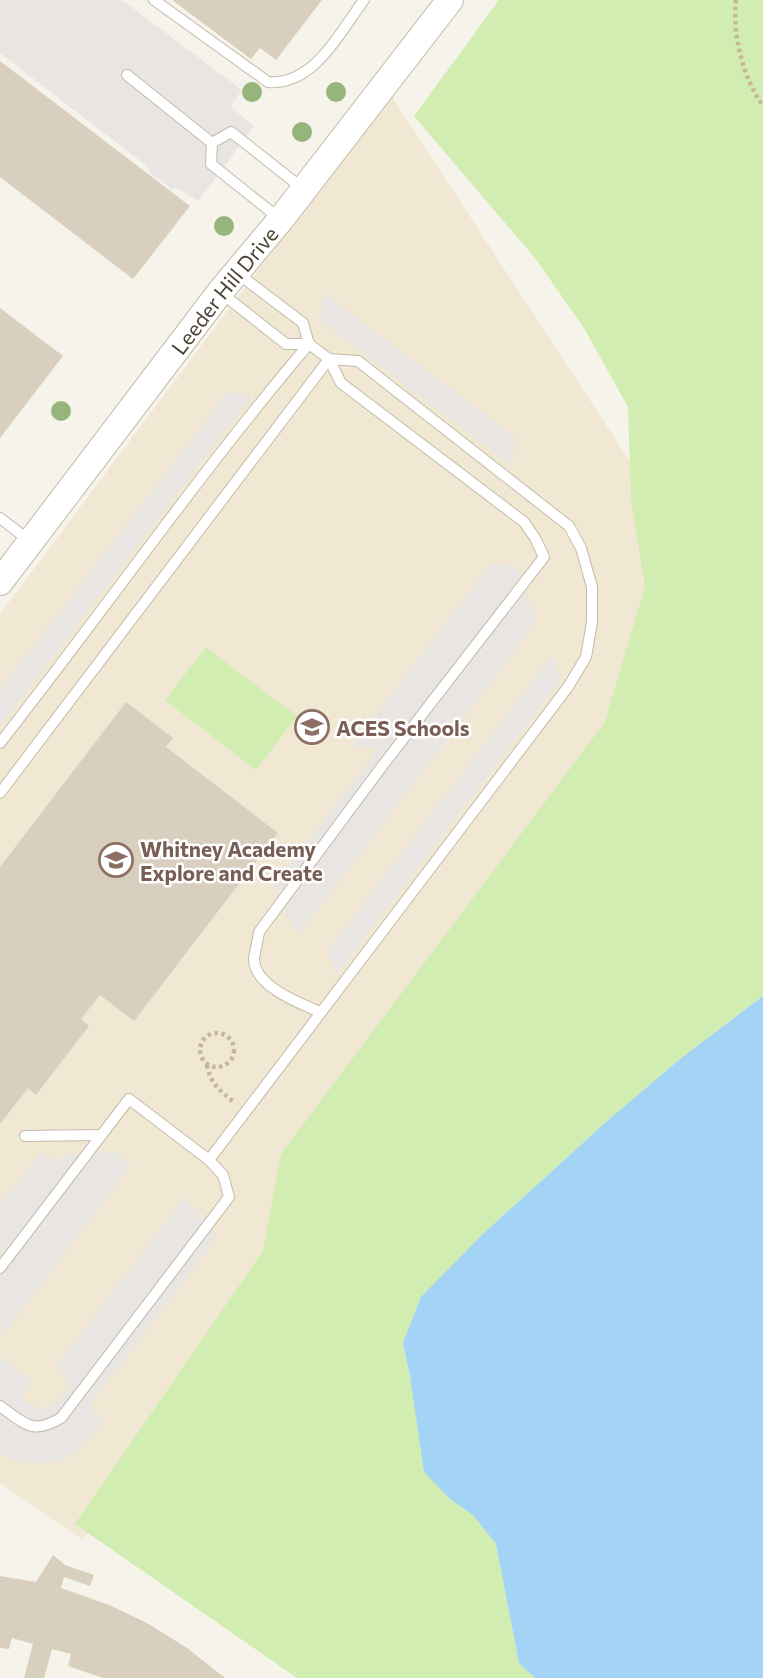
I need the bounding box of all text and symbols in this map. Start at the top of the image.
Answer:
street label: Leeder Hill Drive [165,221,282,359]
school or university icon: ACES Schools [293,708,331,746]
place label: ACES Schools [336,715,470,740]
place label: Whitney Academy Explore and Create [140,836,323,885]
school or university icon: Whitney Academy Explore and Create [97,841,135,879]

